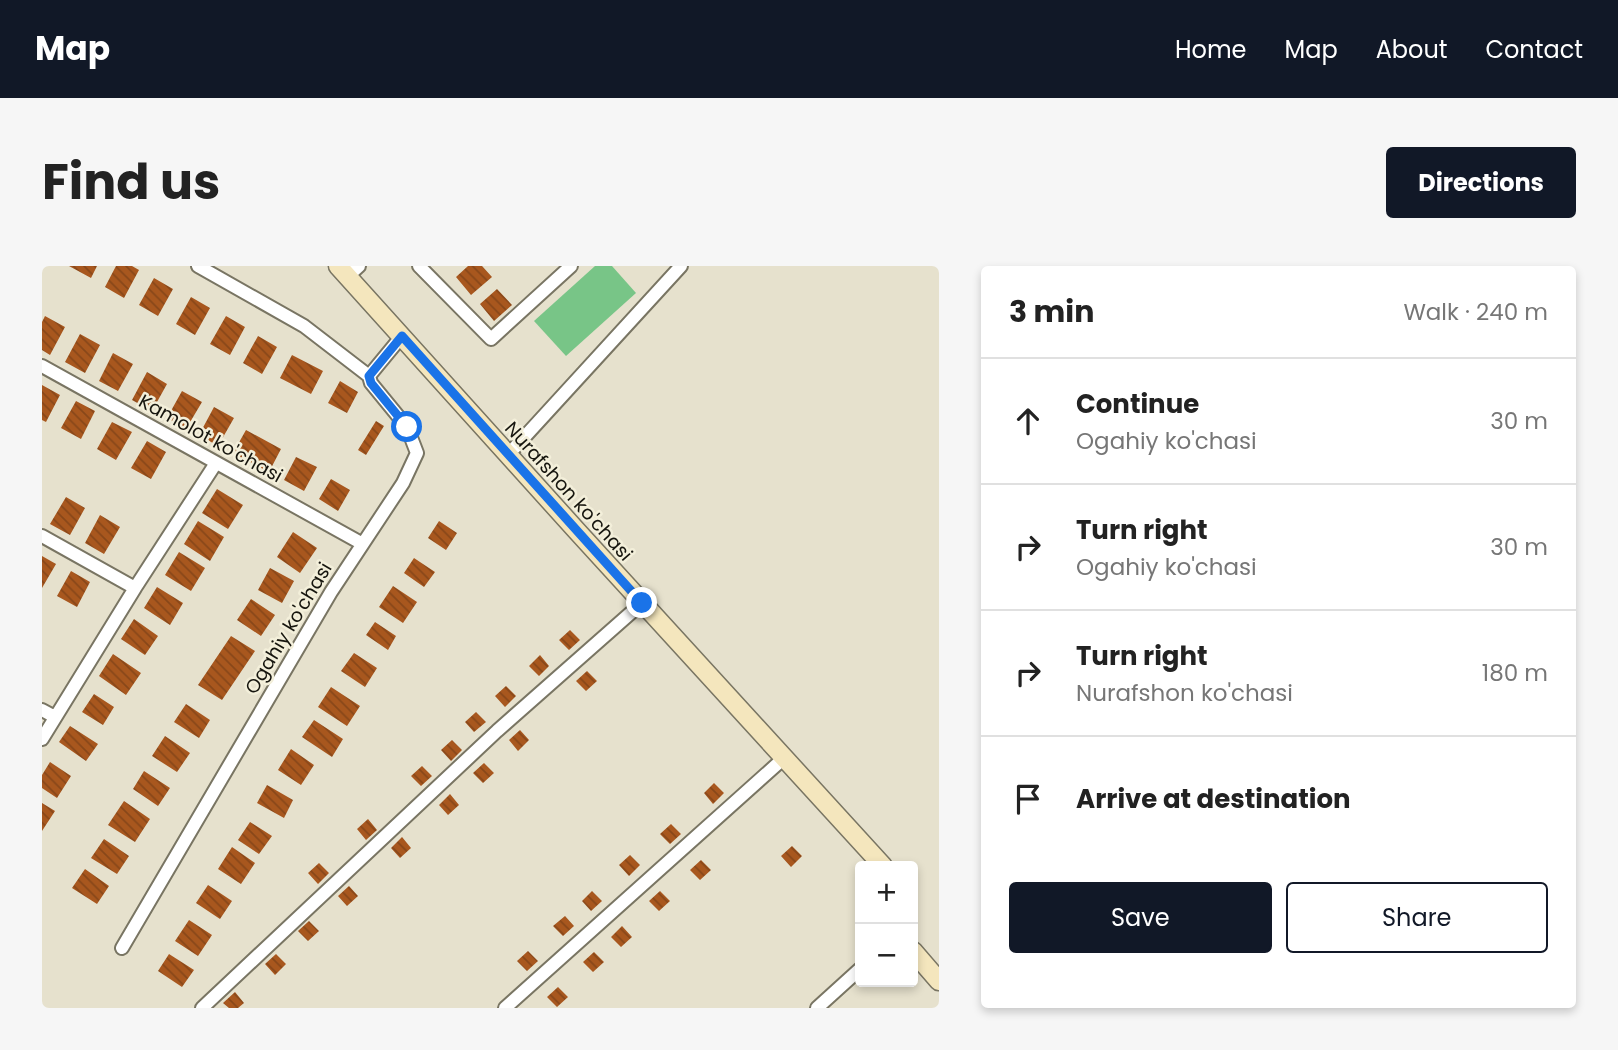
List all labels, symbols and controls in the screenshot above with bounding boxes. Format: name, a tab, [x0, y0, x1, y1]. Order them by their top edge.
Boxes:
text: Map	[35, 25, 110, 72]
text: Home	[1175, 33, 1247, 66]
text: Map	[1285, 33, 1338, 66]
text: About	[1376, 33, 1447, 66]
text: Contact	[1485, 33, 1583, 66]
button: Directions	[1386, 147, 1576, 218]
text: Find us	[42, 148, 220, 216]
text: 3 min	[1009, 290, 1094, 333]
text: Walk · 240 m	[1403, 296, 1548, 328]
text: Continue	[1076, 386, 1199, 422]
street label: Kamolot ko'chasi	[134, 388, 288, 489]
icon: ahead	[1009, 402, 1047, 440]
text: 30 m	[1490, 405, 1548, 437]
route start	[391, 411, 422, 442]
street label: Nurafshon ko'chasi	[499, 416, 639, 567]
text: Ogahiy ko'chasi	[1076, 425, 1257, 457]
text: Turn right	[1076, 512, 1208, 548]
icon: right	[1009, 528, 1047, 566]
text: 30 m	[1490, 531, 1548, 563]
text: Ogahiy ko'chasi	[1076, 551, 1257, 583]
street label: Ogahiy ko'chasi	[238, 557, 338, 699]
route end	[626, 587, 657, 618]
text: Turn right	[1076, 638, 1208, 674]
icon: right	[1009, 654, 1047, 692]
text: 180 m	[1482, 657, 1548, 689]
text: Nurafshon ko'chasi	[1076, 677, 1293, 709]
icon: arrive	[1009, 780, 1047, 818]
text: Arrive at destination	[1076, 781, 1351, 817]
map controls	[855, 861, 918, 987]
button: +	[855, 861, 918, 924]
button: Save	[1009, 882, 1272, 953]
button: Share	[1286, 882, 1548, 953]
button: −	[855, 924, 918, 987]

